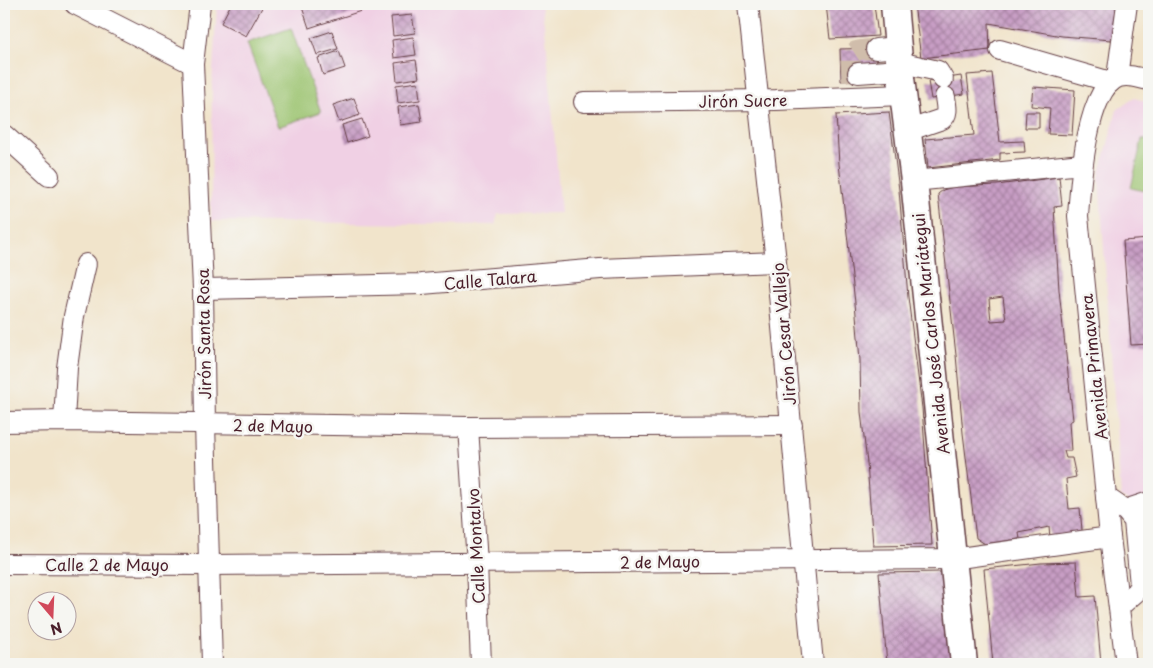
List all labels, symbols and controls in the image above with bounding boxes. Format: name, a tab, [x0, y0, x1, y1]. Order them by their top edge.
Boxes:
street label: Jirón Sucre	[699, 87, 787, 113]
street label: Avenida José Carlos Mariátegui	[905, 212, 955, 456]
street label: Jirón Cesar Vallejo	[765, 262, 801, 406]
street label: Calle Talara	[443, 263, 537, 295]
street label: Jirón Santa Rosa	[190, 268, 216, 400]
street label: Avenida Primavera	[1073, 292, 1113, 441]
street label: 2 de Mayo	[233, 412, 313, 438]
street label: Calle Montalvo	[460, 487, 490, 604]
street label: 2 de Mayo	[620, 548, 700, 574]
street label: Calle 2 de Mayo	[45, 552, 169, 576]
north arrow	[28, 590, 78, 640]
text: N	[48, 617, 65, 640]

